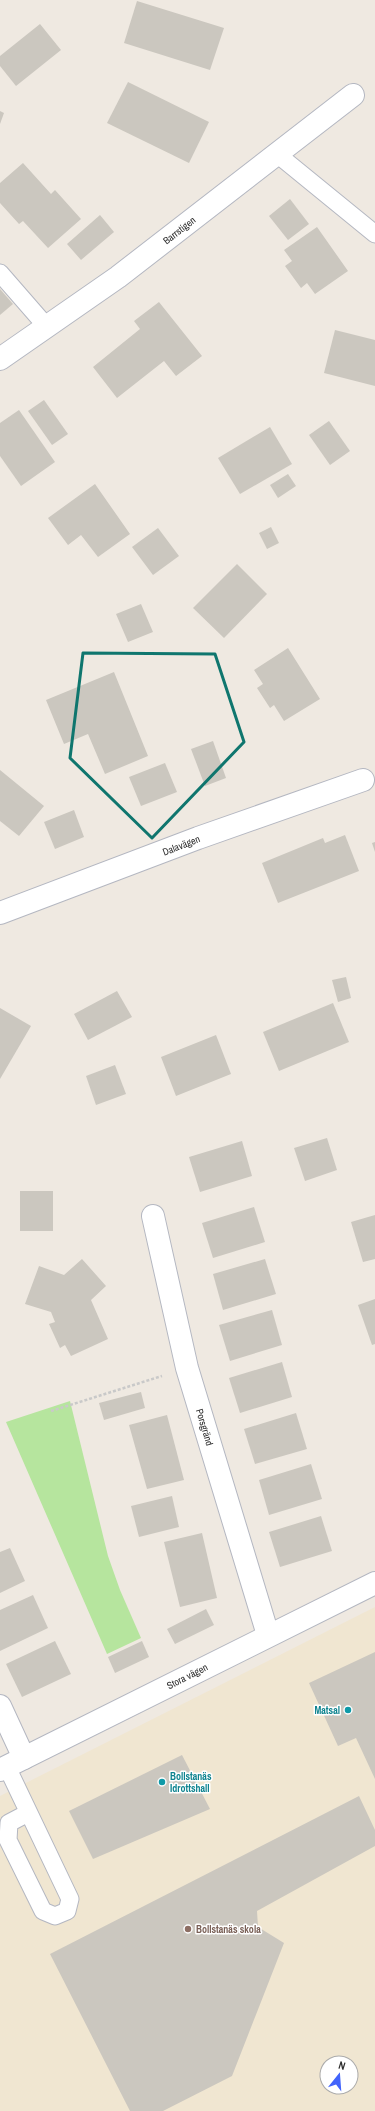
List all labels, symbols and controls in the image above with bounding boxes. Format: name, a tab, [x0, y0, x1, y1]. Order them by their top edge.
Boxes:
street label: Barrstigen	[160, 214, 198, 247]
street label: Dalavägen	[161, 832, 202, 859]
street label: Porsgränd	[193, 1407, 216, 1447]
street label: Stora vägen	[165, 1661, 210, 1692]
place label: Matsal	[314, 1704, 340, 1717]
marker: Matsal	[343, 1705, 353, 1715]
place label: Bollstanäs Idrottshall	[170, 1770, 212, 1795]
marker: Bollstanäs Idrottshall	[157, 1777, 167, 1787]
place label: Bollstanäs skola	[196, 1923, 261, 1936]
marker: Bollstanäs skola	[183, 1924, 193, 1934]
north arrow	[319, 2055, 359, 2095]
text: N	[337, 2058, 347, 2073]

